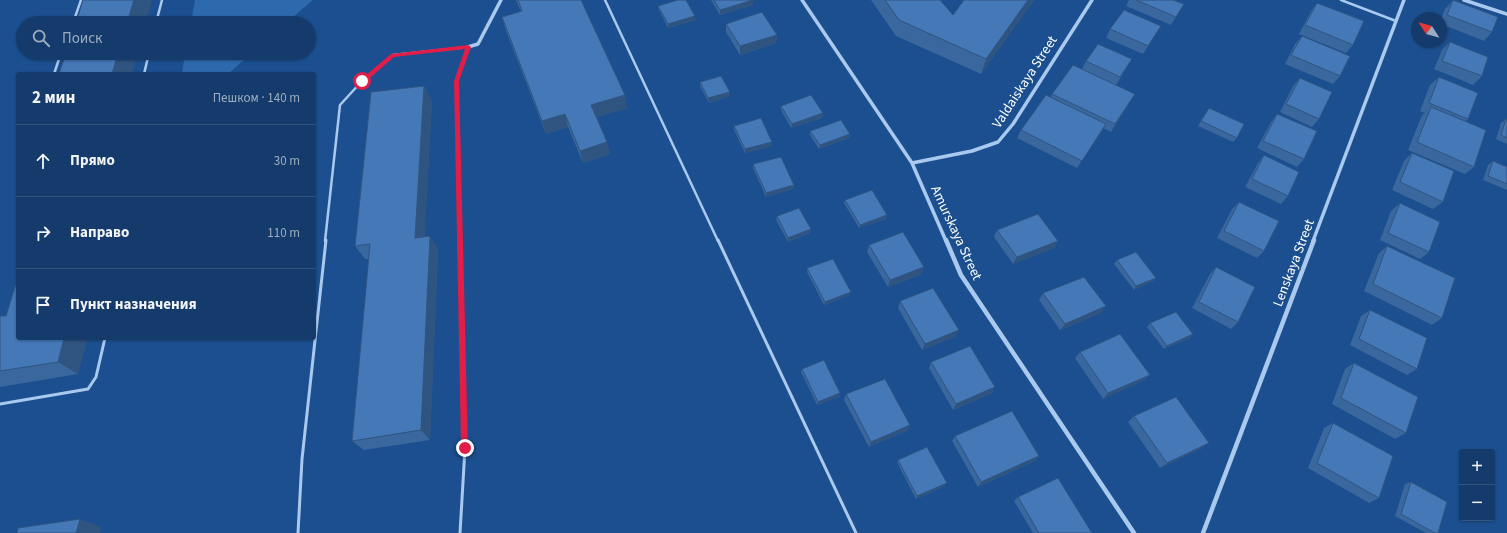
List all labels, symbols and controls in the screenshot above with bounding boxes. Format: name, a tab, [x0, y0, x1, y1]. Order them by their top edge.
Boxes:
north arrow	[1411, 12, 1447, 48]
search box	[16, 16, 316, 60]
icon: search	[30, 27, 52, 49]
text: Поиск	[62, 28, 103, 49]
street label: Valdaiskaya Street	[988, 32, 1063, 132]
route start	[353, 72, 371, 90]
text: 2 мин	[32, 86, 75, 110]
text: Пешком · 140 m	[213, 89, 300, 107]
icon: ahead	[32, 150, 54, 172]
text: Прямо	[70, 150, 115, 171]
text: 30 m	[274, 152, 300, 170]
street label: Amurskaya Street	[925, 182, 987, 284]
street label: Lenskaya Street	[1268, 216, 1320, 310]
icon: right	[32, 222, 54, 244]
text: Направо	[70, 222, 129, 243]
text: 110 m	[267, 224, 300, 242]
icon: arrive	[32, 294, 54, 316]
text: Пункт назначения	[70, 294, 197, 315]
route end	[456, 439, 474, 457]
map controls	[1459, 449, 1495, 521]
button: +	[1459, 449, 1495, 485]
button: −	[1459, 485, 1495, 521]

